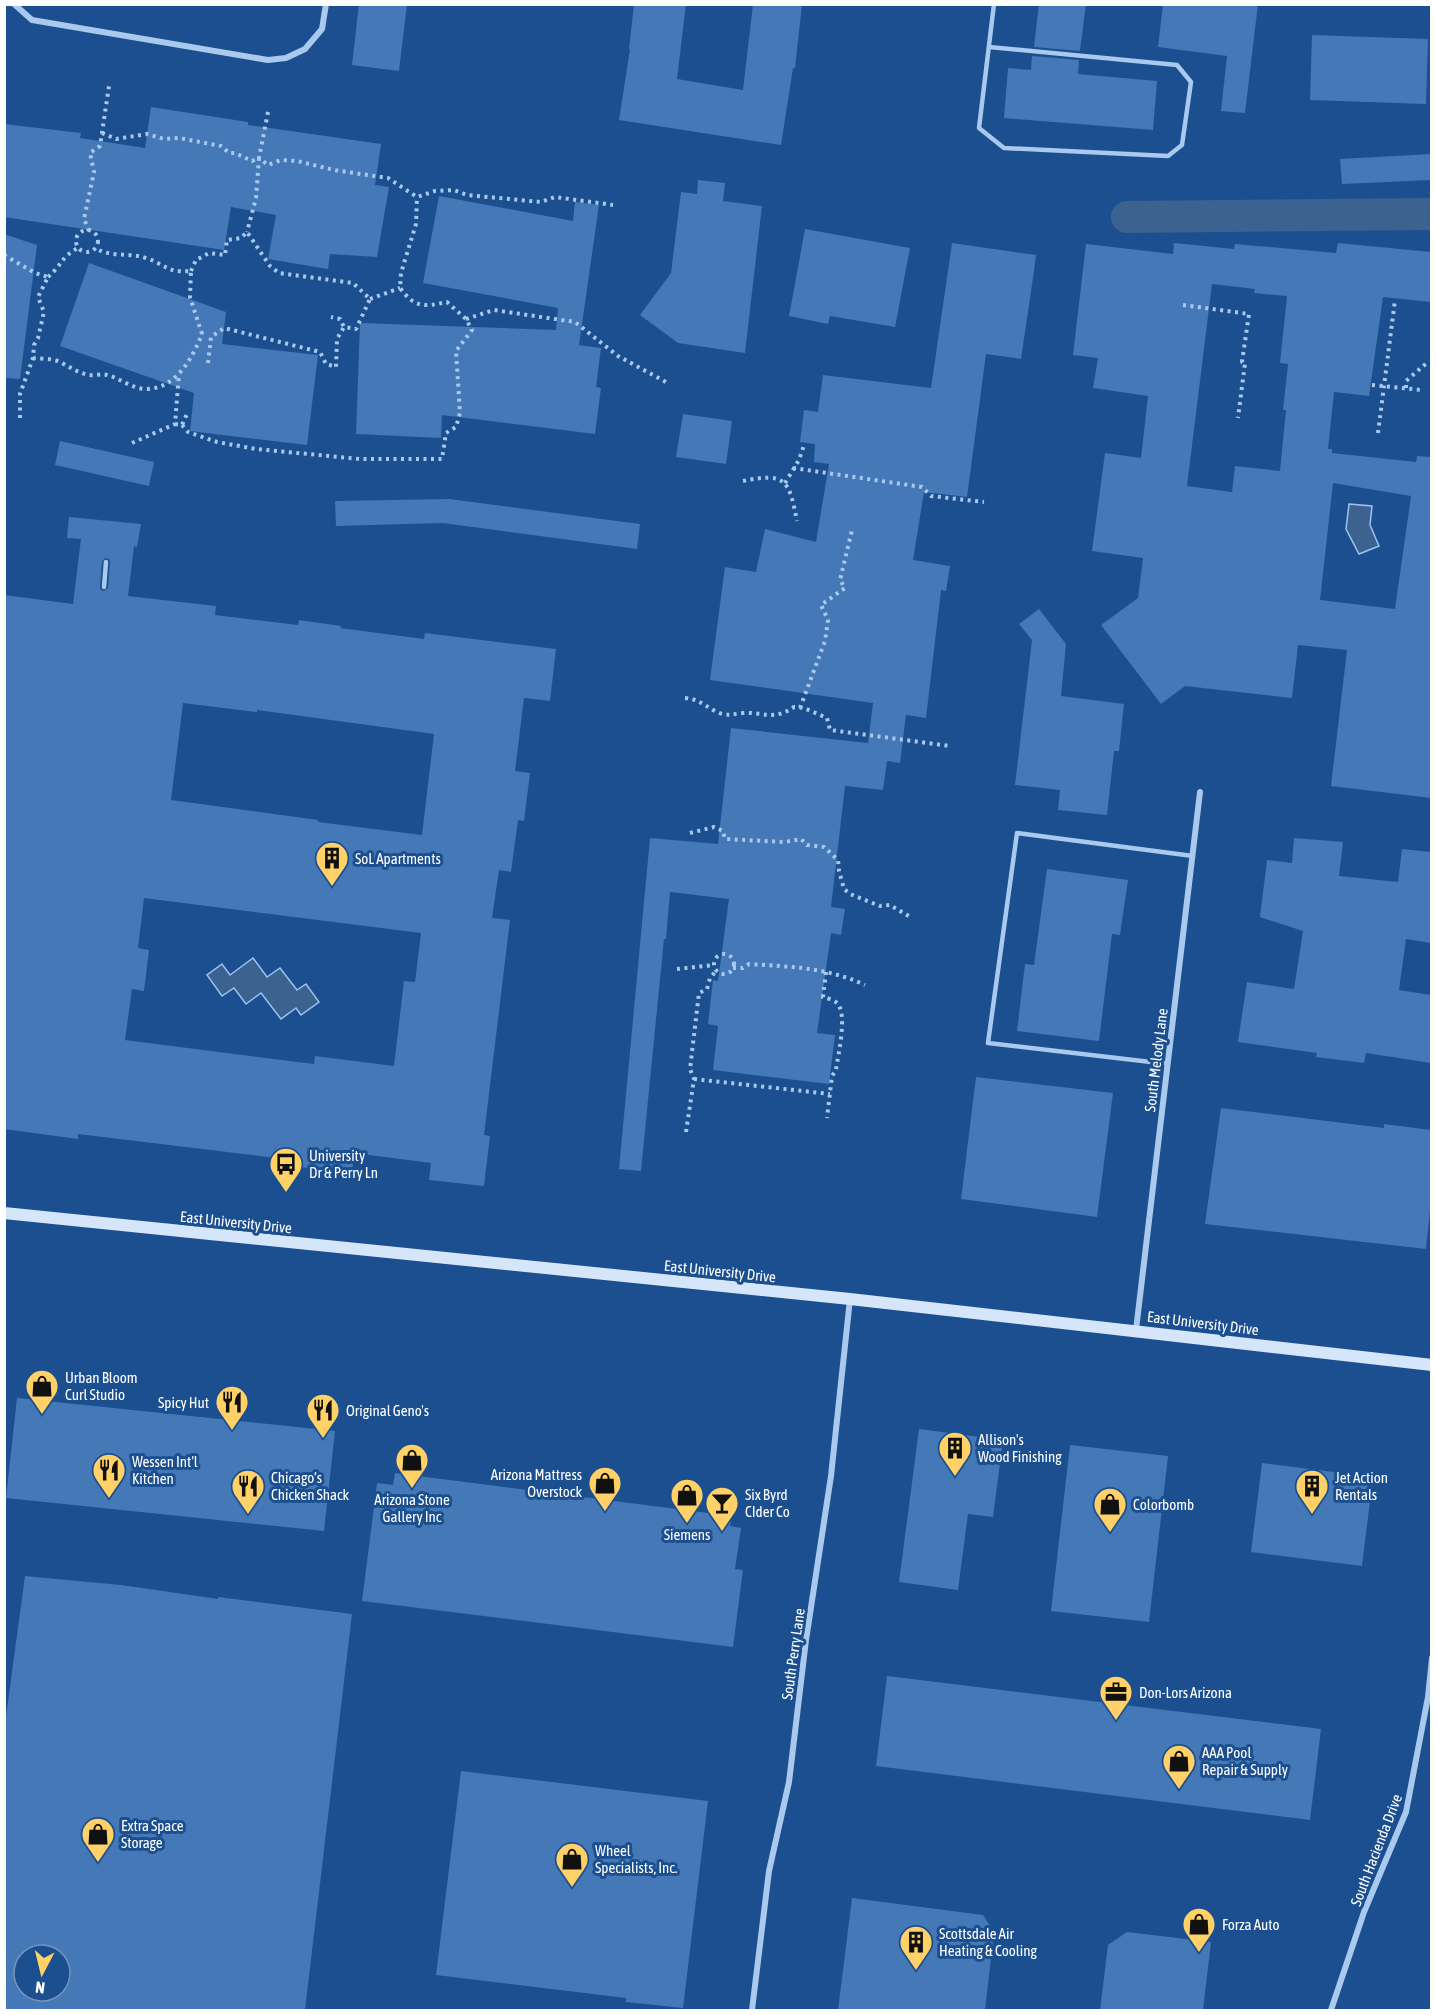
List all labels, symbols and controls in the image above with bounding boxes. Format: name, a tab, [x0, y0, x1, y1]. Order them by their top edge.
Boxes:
building icon: SoL Apartments	[314, 840, 350, 887]
place label: SoL Apartments	[355, 850, 441, 867]
street label: South Melody Lane	[1141, 1007, 1171, 1113]
bus stop icon: University Dr & Perry Ln	[268, 1146, 304, 1193]
place label: University Dr & Perry Ln	[309, 1147, 378, 1181]
street label: East University Drive	[179, 1208, 293, 1236]
street label: East University Drive	[663, 1257, 777, 1285]
street label: East University Drive	[1146, 1308, 1260, 1338]
shop icon: Urban Bloom Curl Studio	[24, 1368, 60, 1415]
place label: Urban Bloom Curl Studio	[65, 1369, 138, 1403]
restaurant icon: Spicy Hut	[214, 1384, 250, 1431]
restaurant icon: Original Geno's	[305, 1392, 341, 1439]
place label: Spicy Hut	[158, 1394, 209, 1411]
place label: Original Geno's	[346, 1402, 429, 1419]
building icon: Allison's Wood Finishing	[937, 1430, 973, 1477]
place label: Allison's Wood Finishing	[978, 1431, 1062, 1465]
shop icon: Arizona Stone Gallery Inc	[394, 1442, 430, 1489]
restaurant icon: Wessen Int'l Kitchen	[91, 1452, 127, 1499]
place label: Wessen Int'l Kitchen	[132, 1453, 198, 1487]
shop icon: Arizona Mattress Overstock	[587, 1465, 623, 1512]
place label: Arizona Mattress Overstock	[491, 1466, 582, 1500]
restaurant icon: Chicago’s Chicken Shack	[230, 1468, 266, 1515]
building icon: Jet Action Rentals	[1294, 1468, 1330, 1515]
place label: Chicago’s Chicken Shack	[271, 1469, 350, 1503]
place label: Jet Action Rentals	[1335, 1469, 1388, 1503]
shop icon: Siemens	[669, 1477, 705, 1524]
bar icon: Six Byrd CIder Co	[704, 1485, 740, 1532]
place label: Six Byrd CIder Co	[745, 1486, 790, 1520]
shop icon: Colorbomb	[1092, 1486, 1128, 1533]
place label: Arizona Stone Gallery Inc	[374, 1491, 450, 1525]
place label: Colorbomb	[1133, 1496, 1194, 1513]
place label: Siemens	[664, 1526, 710, 1543]
street label: South Perry Lane	[778, 1607, 808, 1701]
office icon: Don-Lors Arizona	[1098, 1674, 1134, 1721]
place label: Don-Lors Arizona	[1139, 1684, 1232, 1701]
shop icon: AAA Pool Repair & Supply	[1161, 1743, 1197, 1790]
place label: AAA Pool Repair & Supply	[1202, 1744, 1288, 1778]
street label: South Hacienda Drive	[1347, 1792, 1405, 1908]
shop icon: Extra Space Storage	[80, 1816, 116, 1863]
place label: Extra Space Storage	[121, 1817, 184, 1851]
shop icon: Wheel Specialists, Inc.	[554, 1841, 590, 1888]
place label: Wheel Specialists, Inc.	[595, 1842, 678, 1876]
shop icon: Forza Auto	[1181, 1906, 1217, 1953]
place label: Forza Auto	[1222, 1916, 1279, 1933]
building icon: Scottsdale Air Heating & Cooling	[898, 1924, 934, 1971]
place label: Scottsdale Air Heating & Cooling	[939, 1925, 1037, 1959]
north arrow	[12, 1943, 72, 2003]
text: N	[34, 1978, 46, 1997]

